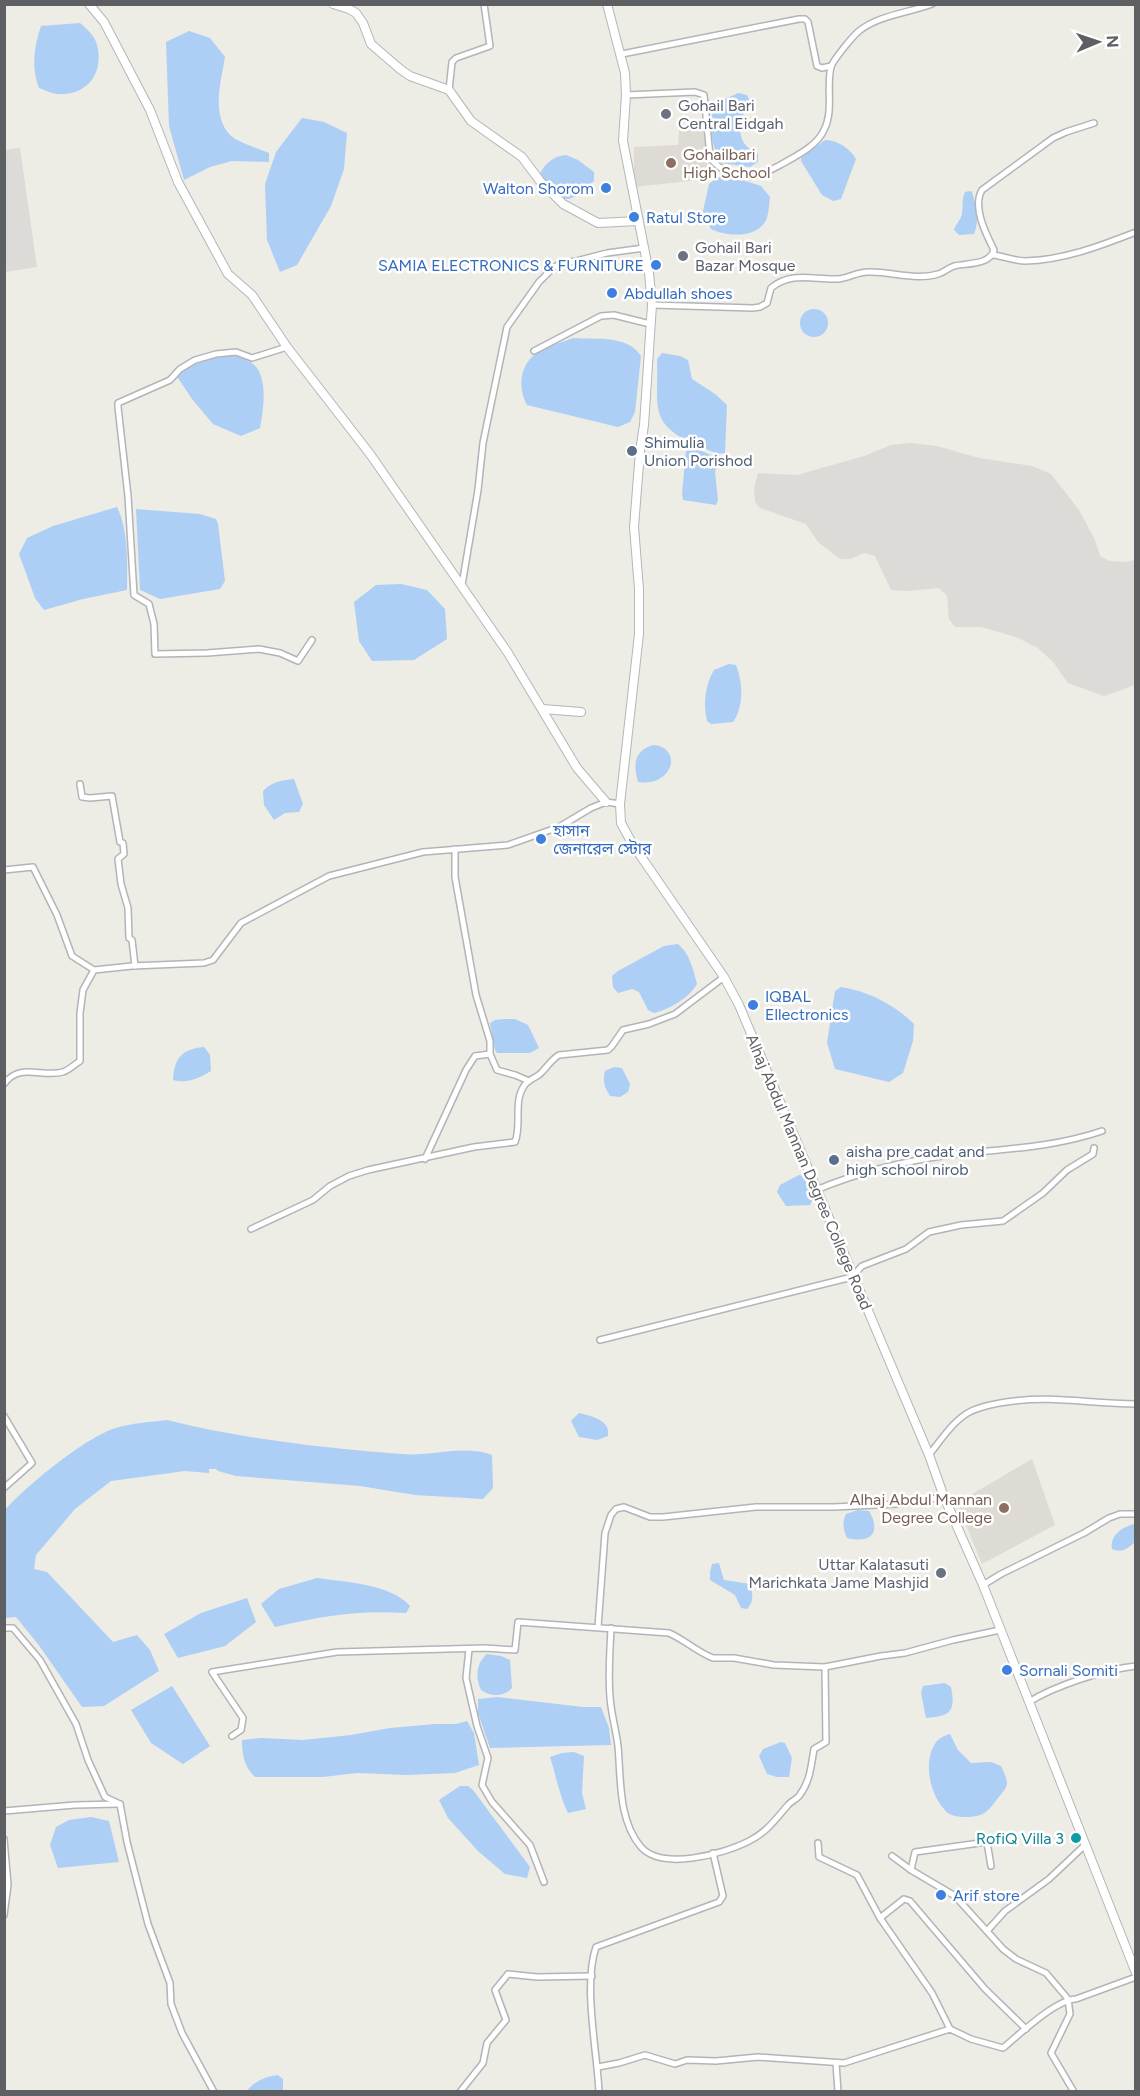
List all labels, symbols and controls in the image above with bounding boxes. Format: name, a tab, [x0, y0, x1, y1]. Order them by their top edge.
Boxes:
north arrow	[1068, 12, 1128, 72]
text: N	[1103, 35, 1122, 48]
place label: Gohail Bari Central Eidgah	[678, 96, 783, 133]
marker: Gohail Bari Central Eidgah	[659, 107, 673, 121]
place label: Gohailbari High School	[683, 145, 771, 182]
marker: Gohailbari High School	[664, 156, 678, 170]
place label: Walton Shorom	[483, 179, 594, 198]
marker: Walton Shorom	[599, 181, 613, 195]
place label: Ratul Store	[646, 208, 726, 227]
marker: Ratul Store	[627, 210, 641, 224]
place label: Gohail Bari Bazar Mosque	[695, 238, 796, 275]
marker: Gohail Bari Bazar Mosque	[676, 249, 690, 263]
place label: SAMIA ELECTRONICS & FURNITURE	[378, 256, 644, 275]
marker: SAMIA ELECTRONICS & FURNITURE	[649, 258, 663, 272]
place label: Abdullah shoes	[624, 284, 732, 303]
marker: Abdullah shoes	[605, 286, 619, 300]
place label: Shimulia Union Porishod	[644, 433, 753, 470]
marker: Shimulia Union Porishod	[625, 444, 639, 458]
place label: হাসান জেনারেল স্টোর	[552, 821, 652, 858]
marker: হাসান জেনারেল স্টোর	[534, 832, 548, 846]
place label: IQBAL Ellectronics	[765, 987, 848, 1024]
marker: IQBAL Ellectronics	[746, 998, 760, 1012]
street label: Alhaj Abdul Mannan Degree College Road	[742, 1031, 876, 1313]
place label: aisha pre cadat and high school nirob	[846, 1142, 985, 1179]
marker: aisha pre cadat and high school nirob	[827, 1153, 841, 1167]
place label: Alhaj Abdul Mannan Degree College	[850, 1490, 992, 1527]
marker: Alhaj Abdul Mannan Degree College	[997, 1501, 1011, 1515]
place label: Uttar Kalatasuti Marichkata Jame Mashjid	[749, 1555, 929, 1592]
marker: Uttar Kalatasuti Marichkata Jame Mashjid	[934, 1566, 948, 1580]
place label: Sornali Somiti	[1019, 1661, 1118, 1680]
marker: Sornali Somiti	[1000, 1663, 1014, 1677]
place label: RofiQ Villa 3	[976, 1829, 1064, 1848]
marker: RofiQ Villa 3	[1069, 1831, 1083, 1845]
place label: Arif store	[953, 1886, 1020, 1905]
marker: Arif store	[934, 1888, 948, 1902]

